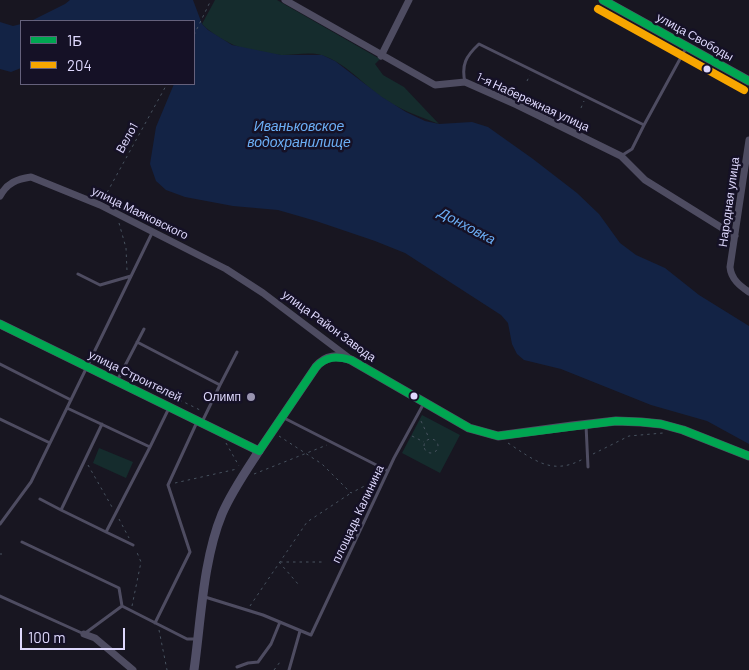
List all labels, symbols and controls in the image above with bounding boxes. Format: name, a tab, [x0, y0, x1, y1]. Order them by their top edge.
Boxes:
street label: улица Свободы	[654, 10, 736, 64]
legend	[20, 20, 195, 85]
text: 1Б	[67, 31, 82, 49]
text: 204	[67, 56, 92, 74]
unlabelled marker	[702, 64, 712, 74]
street label: 1-я Набережная улица	[474, 69, 592, 135]
water label: Иваньковское водохранилище	[247, 118, 351, 150]
street label: Вело1	[113, 120, 141, 156]
street label: Народная улица	[716, 156, 742, 248]
street label: улица Маяковского	[89, 183, 191, 243]
water label: Донховка	[436, 204, 498, 248]
street label: улица Район Завода	[279, 287, 379, 365]
street label: улица Строителей	[86, 347, 184, 405]
place label: Олимп	[203, 390, 241, 404]
marker: Олимп	[245, 391, 257, 403]
unlabelled marker	[409, 391, 419, 401]
street label: площадь Калинина	[329, 463, 387, 565]
scale bar	[22, 618, 128, 650]
text: 100 m	[28, 628, 66, 646]

